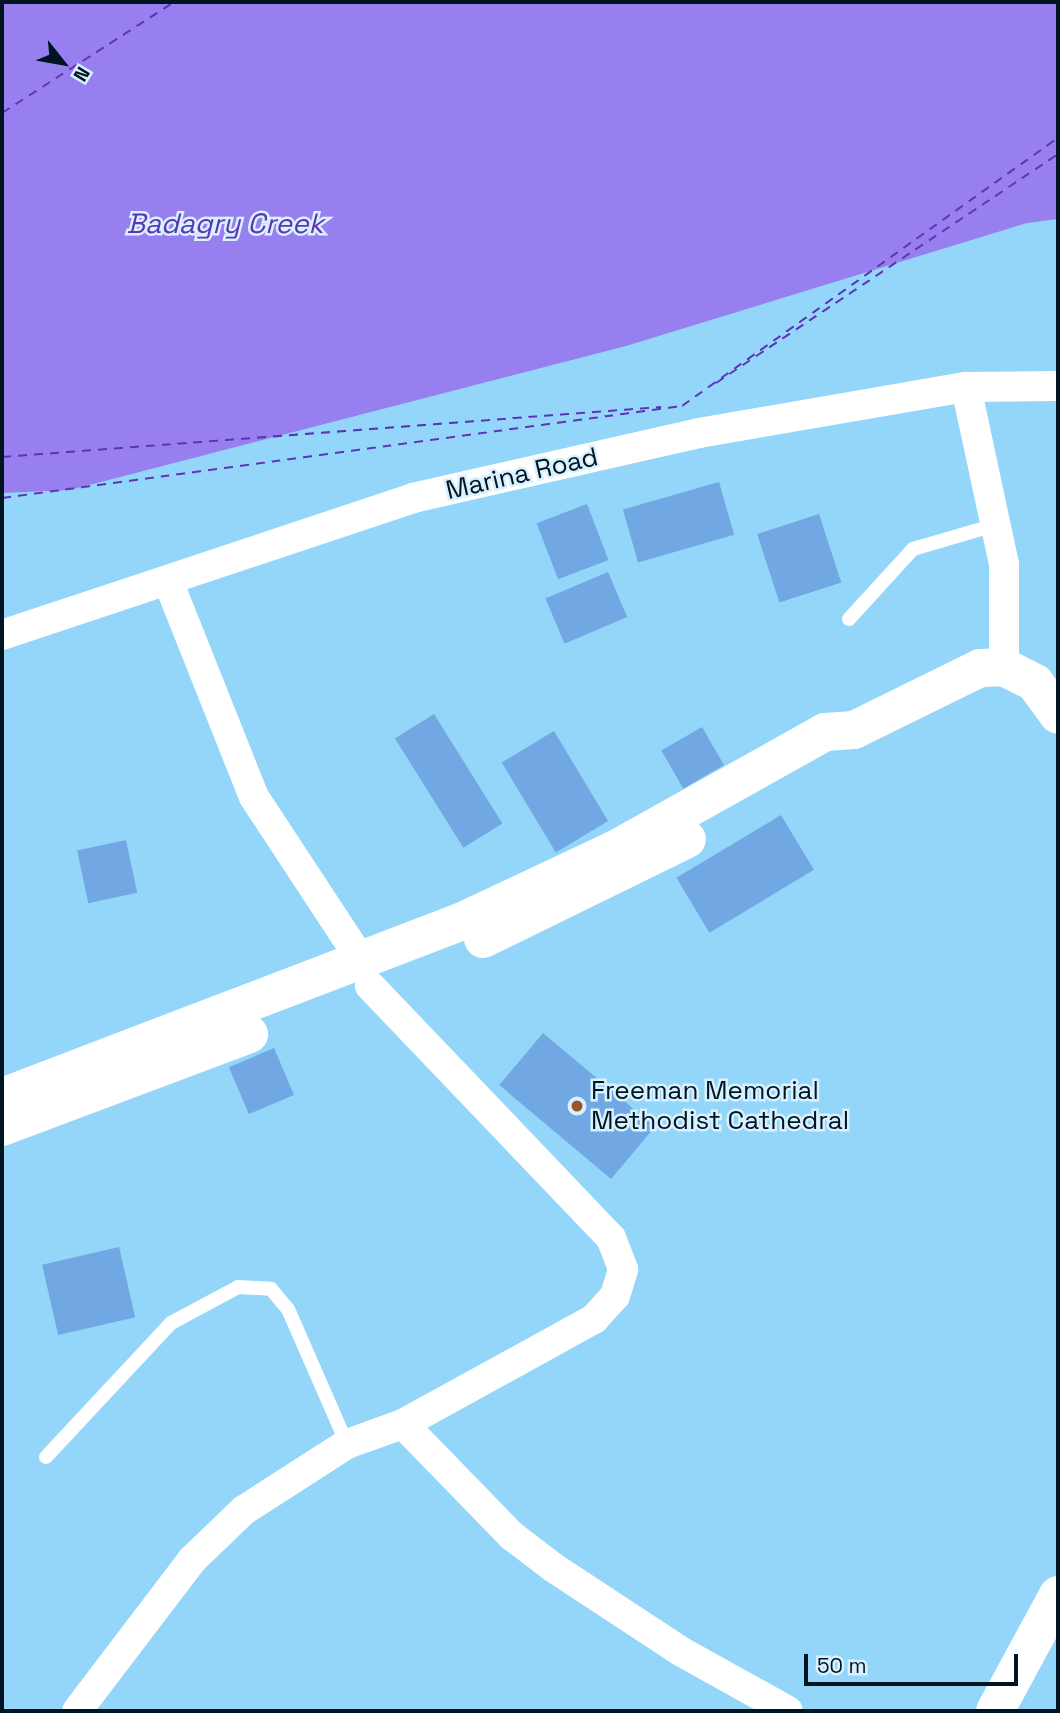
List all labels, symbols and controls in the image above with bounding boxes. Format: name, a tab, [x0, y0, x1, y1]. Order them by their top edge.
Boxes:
north arrow	[28, 28, 98, 98]
text: N	[67, 62, 95, 86]
water label: Badagry Creek	[126, 206, 324, 240]
street label: Marina Road	[443, 441, 601, 507]
place label: Freeman Memorial Methodist Cathedral	[591, 1075, 849, 1136]
marker: Freeman Memorial Methodist Cathedral	[569, 1098, 585, 1114]
scale bar	[808, 1640, 1021, 1684]
text: 50 m	[817, 1652, 867, 1679]

